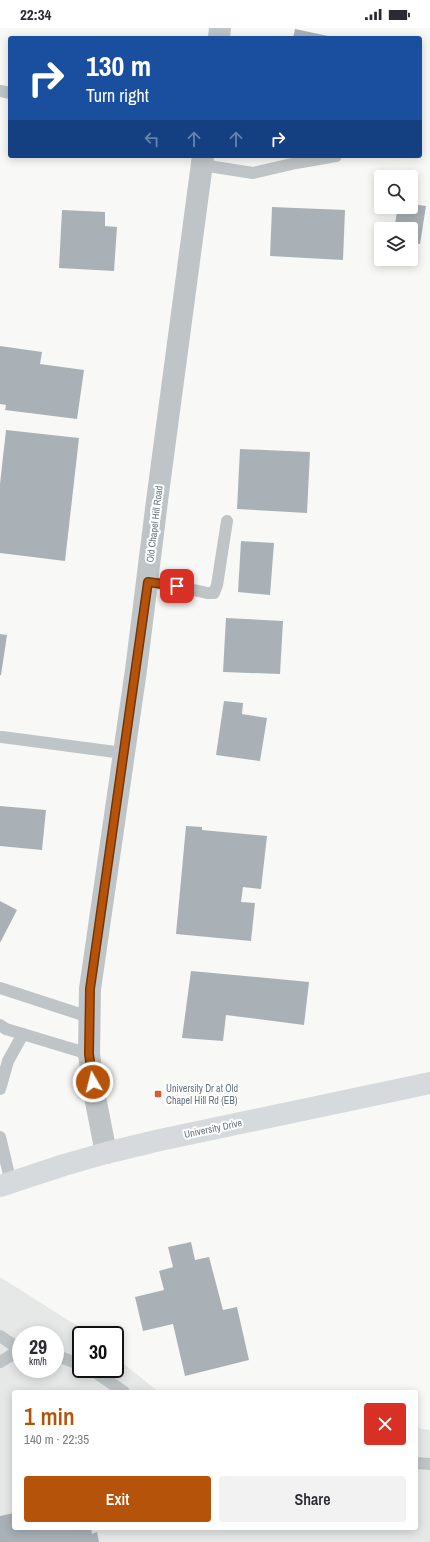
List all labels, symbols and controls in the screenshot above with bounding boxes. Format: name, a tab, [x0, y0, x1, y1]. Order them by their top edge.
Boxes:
text: 22:34	[20, 4, 51, 25]
text: 130 m	[86, 47, 151, 85]
icon: right	[20, 52, 72, 104]
text: Turn right	[86, 83, 149, 108]
icon: left	[141, 128, 163, 150]
icon: ahead	[183, 128, 205, 150]
icon: ahead	[225, 128, 247, 150]
icon: right	[267, 128, 289, 150]
map controls	[374, 170, 418, 266]
button: search	[374, 170, 418, 214]
button: layers	[374, 222, 418, 266]
street label: Old Chapel Hill Road	[143, 485, 166, 563]
pin	[160, 569, 194, 603]
icon: arrive	[166, 575, 188, 597]
position arrow	[72, 1061, 114, 1103]
place label: University Dr at Old Chapel Hill Rd (EB)	[166, 1082, 238, 1107]
marker: University Dr at Old Chapel Hill Rd (EB)	[153, 1089, 163, 1099]
street label: University Drive	[183, 1116, 244, 1141]
speed limit sign: 30	[72, 1326, 124, 1378]
text: 29	[29, 1333, 47, 1360]
text: km/h	[29, 1355, 47, 1368]
text: 1 min	[24, 1400, 75, 1432]
button: close	[364, 1403, 406, 1445]
text: 140 m · 22:35	[24, 1431, 89, 1448]
button: Exit	[24, 1476, 211, 1522]
button: Share	[219, 1476, 406, 1522]

